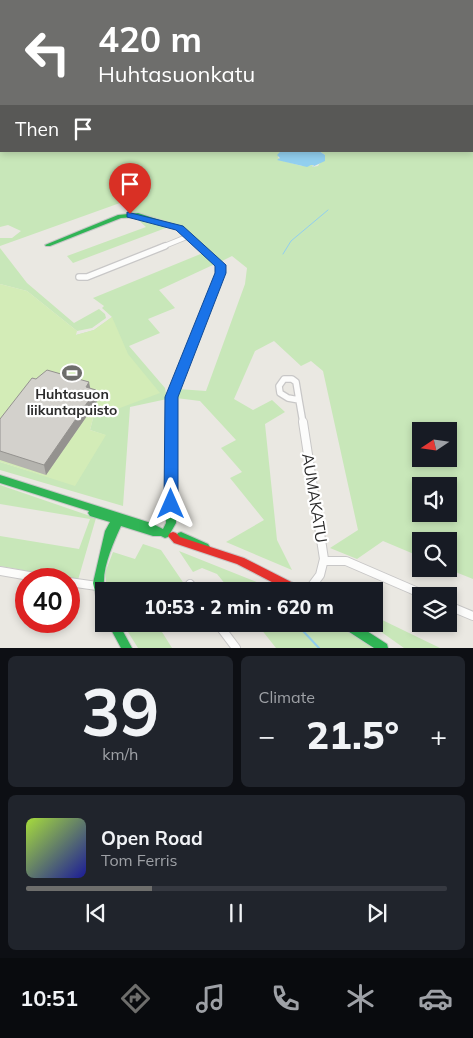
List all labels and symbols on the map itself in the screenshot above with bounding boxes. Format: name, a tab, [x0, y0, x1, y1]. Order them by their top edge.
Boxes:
pin	[109, 163, 151, 214]
sports icon: Huhtasuon liikuntapuisto	[61, 362, 83, 384]
place label: Huhtasuon liikuntapuisto	[27, 385, 117, 419]
north arrow	[412, 422, 458, 468]
street label: AUMAKATU	[298, 452, 332, 544]
position arrow	[144, 477, 196, 529]
speed limit sign: 40	[15, 568, 80, 633]

